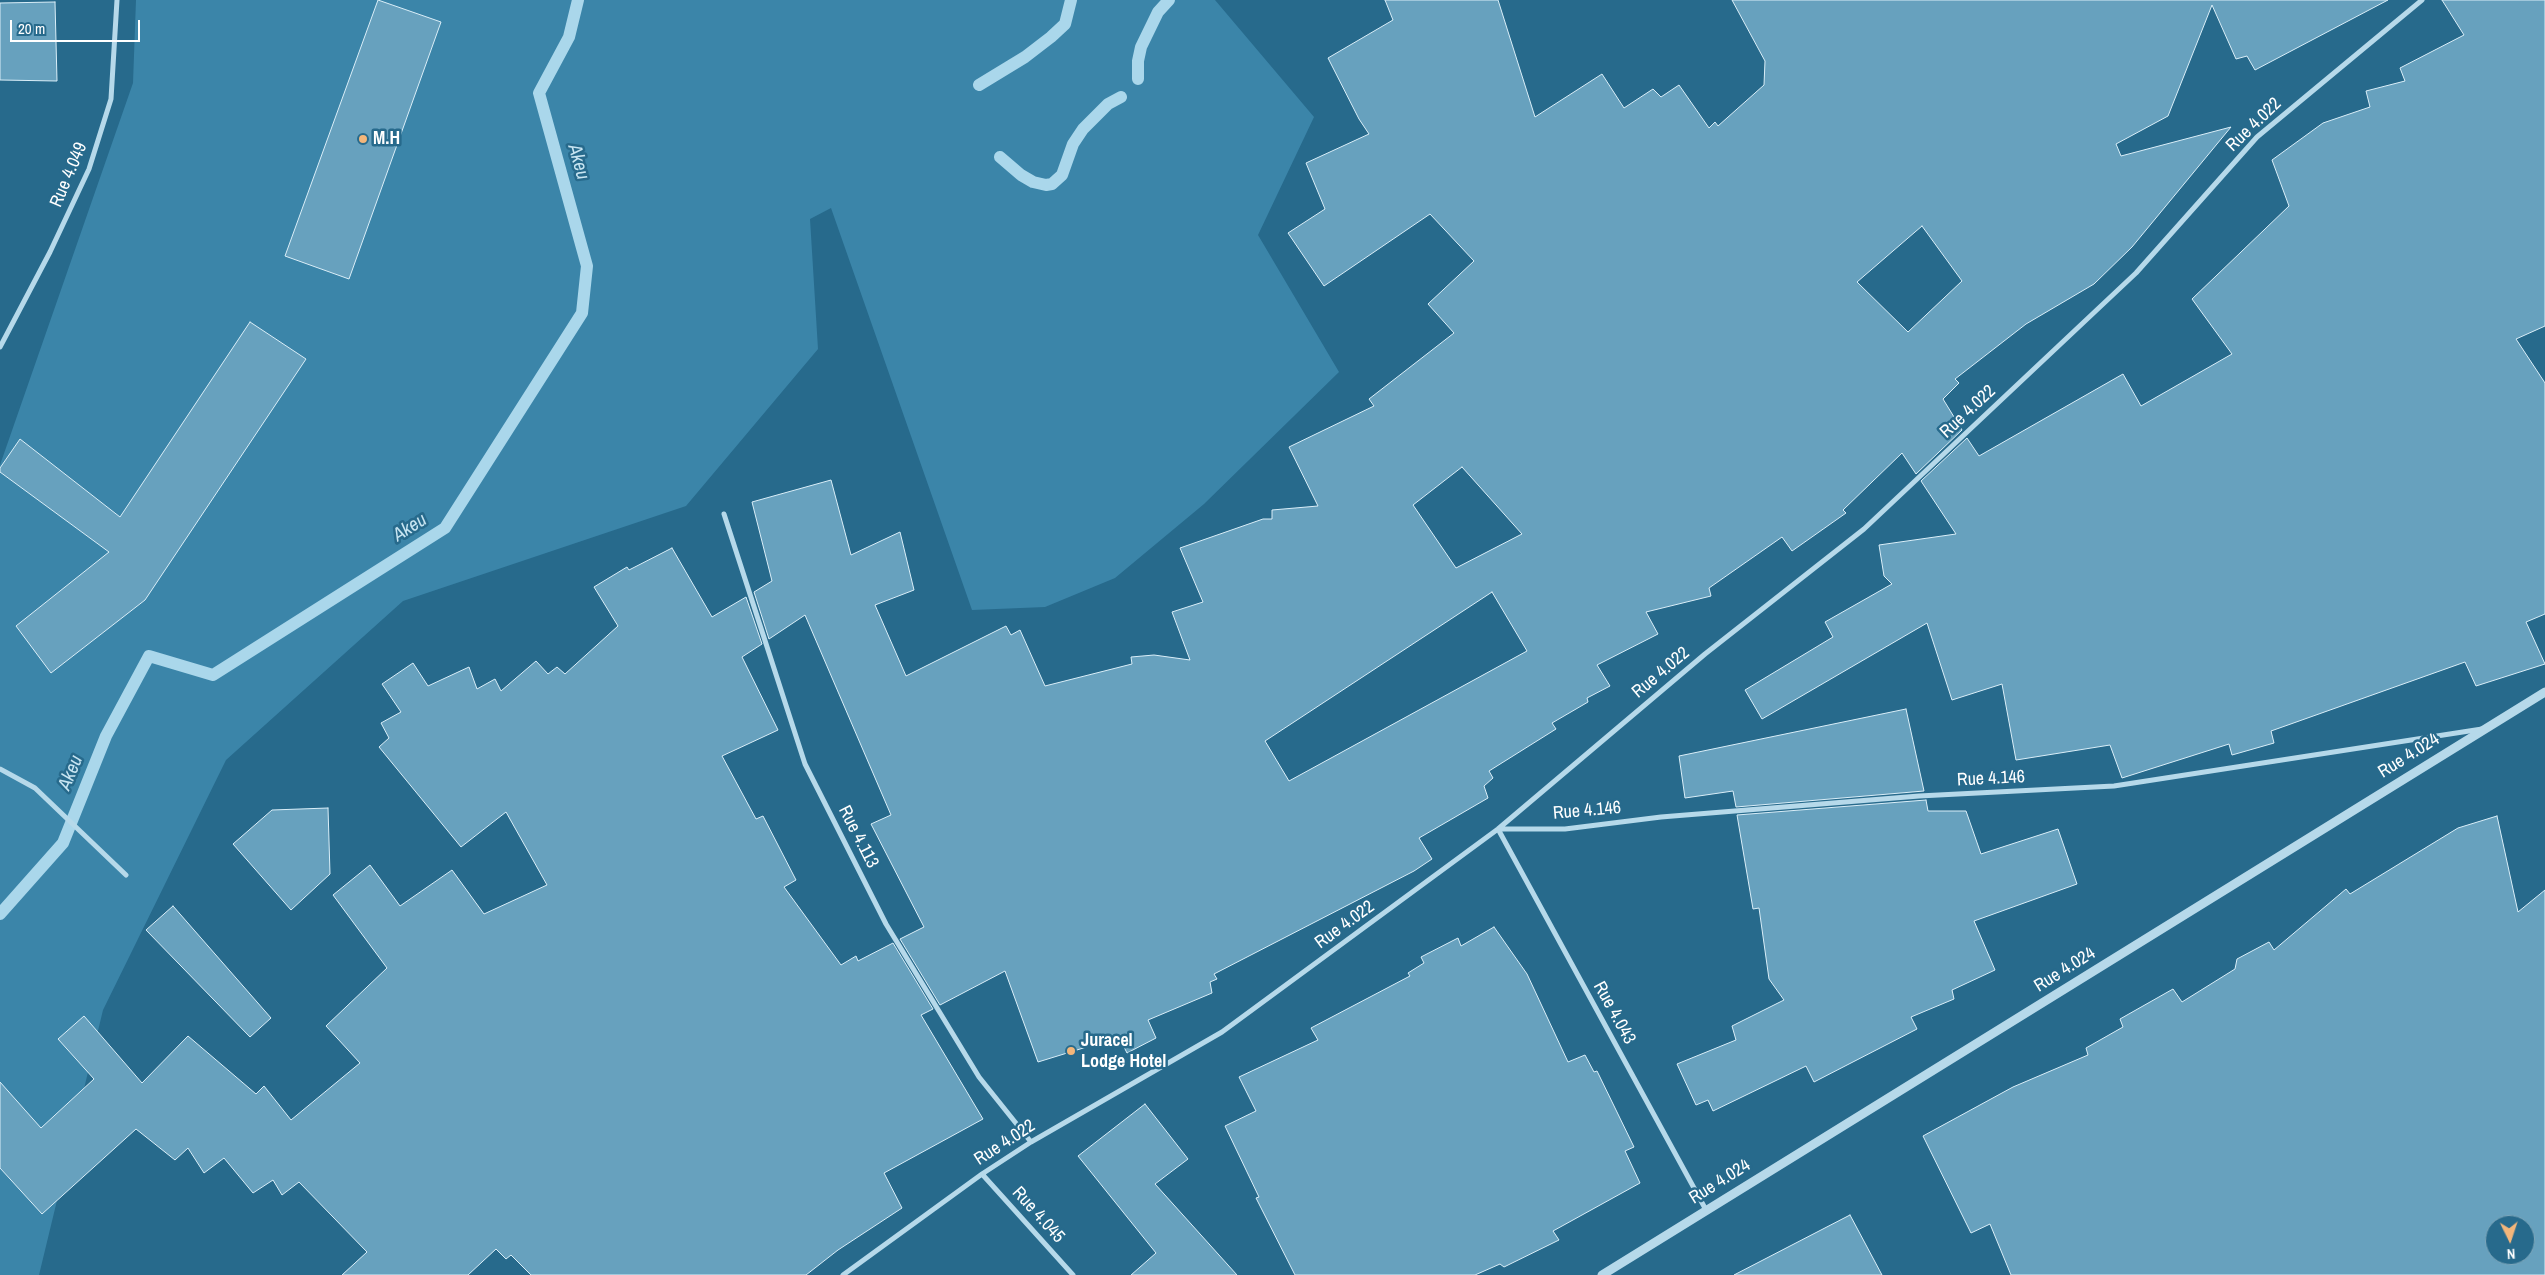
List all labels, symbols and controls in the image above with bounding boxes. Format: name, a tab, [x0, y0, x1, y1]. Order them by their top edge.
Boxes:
scale bar	[12, 10, 142, 42]
text: 20 m	[18, 18, 45, 39]
street label: Rue 4.022	[2222, 94, 2286, 156]
place label: M.H	[373, 128, 400, 150]
marker: M.H	[357, 133, 369, 145]
street label: Rue 4.049	[46, 139, 92, 211]
water label: Akeu	[562, 142, 594, 182]
street label: Rue 4.022	[1936, 381, 2000, 443]
water label: Akeu	[389, 509, 431, 547]
street label: Rue 4.022	[1628, 643, 1694, 703]
street label: Rue 4.024	[2374, 729, 2444, 783]
water label: Akeu	[54, 752, 88, 794]
street label: Rue 4.146	[1956, 766, 2026, 792]
street label: Rue 4.146	[1552, 797, 1622, 825]
street label: Rue 4.113	[833, 802, 883, 872]
street label: Rue 4.022	[1311, 896, 1379, 954]
street label: Rue 4.024	[2030, 943, 2100, 997]
street label: Rue 4.043	[1588, 978, 1640, 1048]
place label: Juracel Lodge Hotel	[1081, 1030, 1166, 1072]
marker: Juracel Lodge Hotel	[1065, 1045, 1077, 1057]
street label: Rue 4.022	[971, 1115, 1039, 1171]
street label: Rue 4.024	[1685, 1155, 1755, 1209]
street label: Rue 4.045	[1007, 1182, 1069, 1248]
north arrow	[2485, 1215, 2535, 1265]
text: N	[2506, 1245, 2516, 1263]

